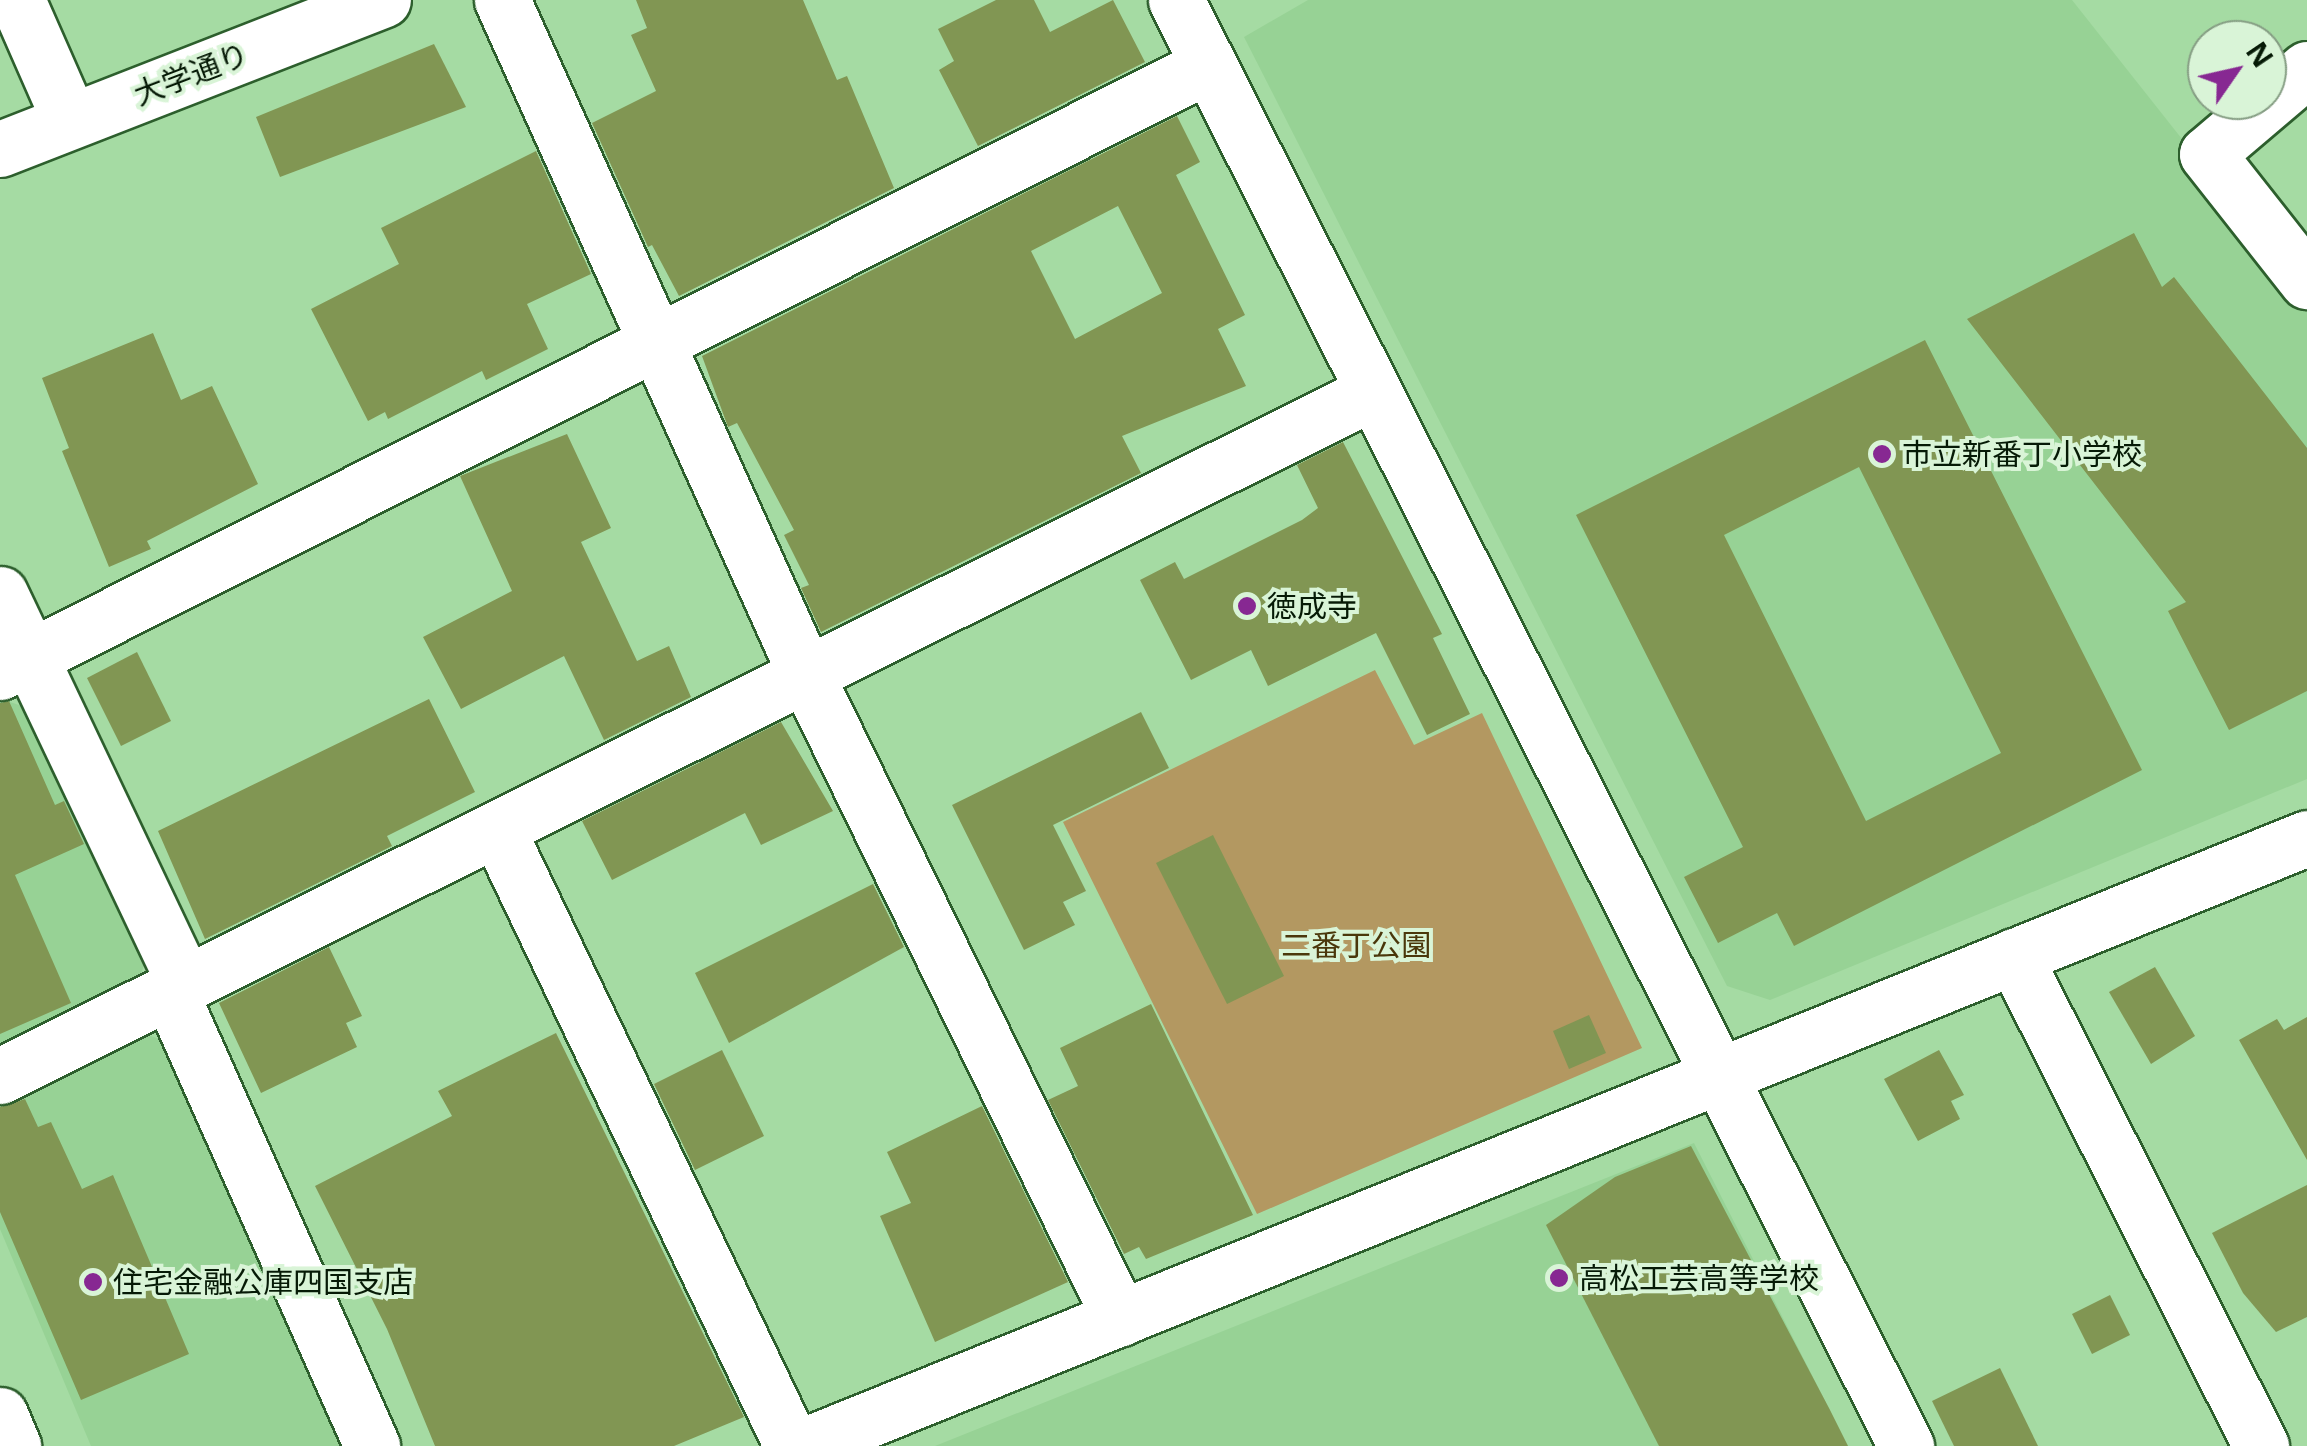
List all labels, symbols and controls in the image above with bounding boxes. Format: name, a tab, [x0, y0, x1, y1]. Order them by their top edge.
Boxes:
north arrow	[2187, 20, 2287, 120]
text: N	[2238, 34, 2282, 74]
street label: 大学通り	[129, 36, 253, 112]
place label: 市立新番丁小学校	[1902, 436, 2142, 472]
marker: 市立新番丁小学校	[1871, 443, 1893, 465]
place label: 徳成寺	[1267, 588, 1357, 624]
marker: 徳成寺	[1236, 595, 1258, 617]
park label: 二番丁公園	[1281, 927, 1431, 963]
place label: 高松工芸高等学校	[1579, 1260, 1819, 1296]
place label: 住宅金融公庫四国支店	[113, 1264, 413, 1300]
marker: 高松工芸高等学校	[1548, 1267, 1570, 1289]
marker: 住宅金融公庫四国支店	[82, 1271, 104, 1293]

